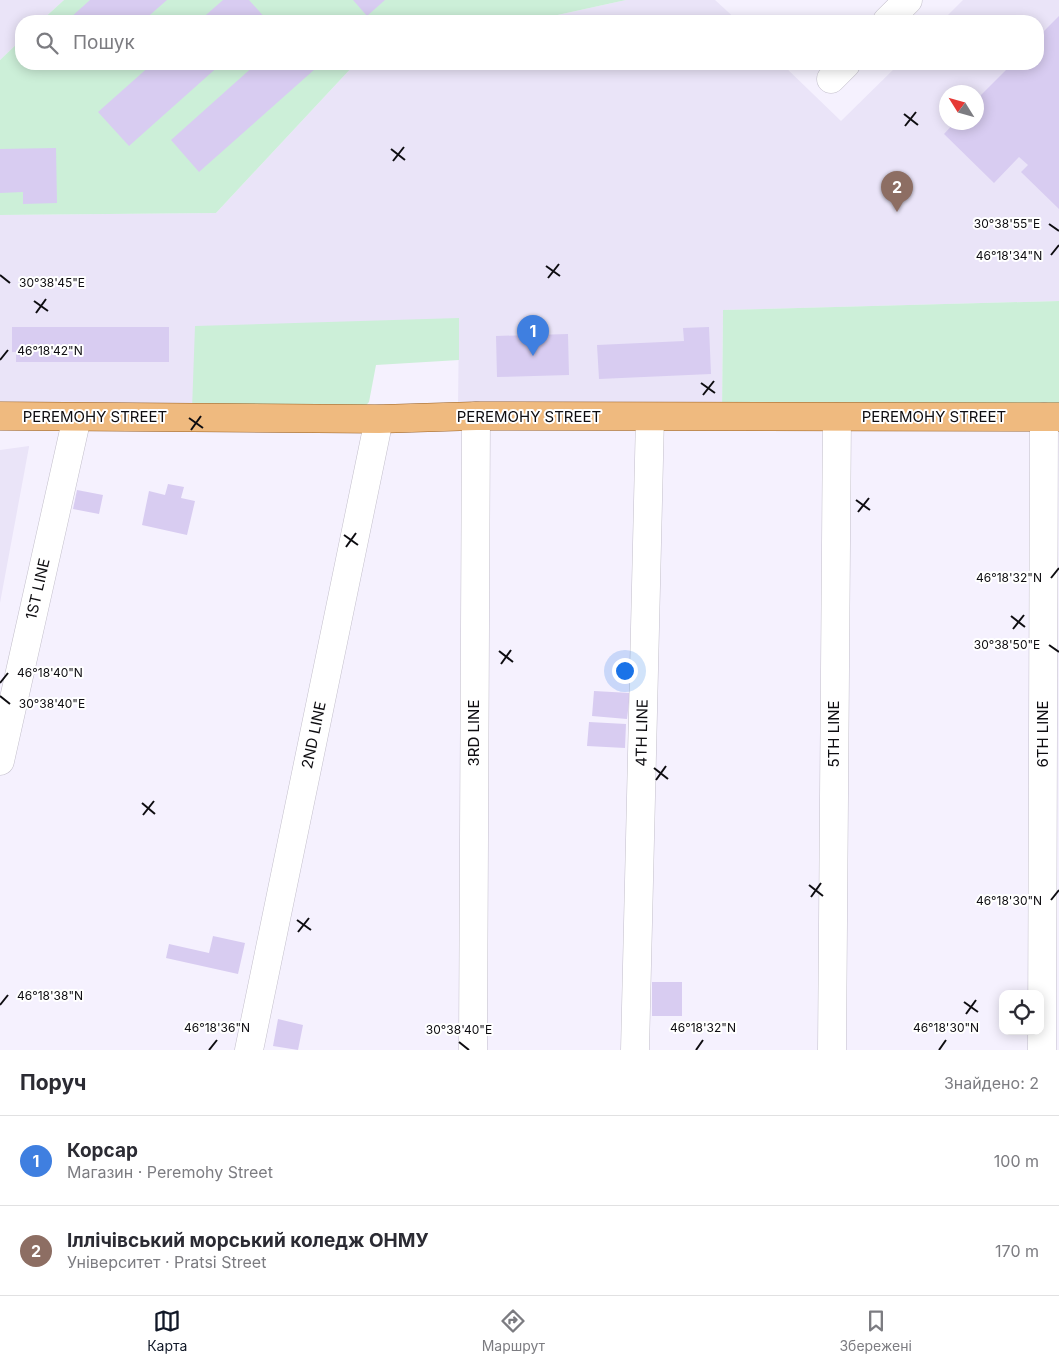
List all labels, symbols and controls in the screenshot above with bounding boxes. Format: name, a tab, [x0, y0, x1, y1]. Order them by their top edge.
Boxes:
search box	[15, 15, 1044, 70]
icon: search	[33, 29, 61, 57]
text: Пошук	[73, 31, 135, 54]
north arrow	[939, 85, 984, 130]
pin: 2	[881, 171, 913, 212]
text: 30°38'55"E	[974, 216, 1040, 231]
text: 46°18'34"N	[976, 248, 1042, 263]
text: 30°38'45"E	[19, 275, 85, 290]
pin: 1	[517, 315, 549, 356]
text: 46°18'42"N	[17, 343, 83, 358]
street label: PEREMOHY STREET	[23, 407, 167, 426]
street label: PEREMOHY STREET	[457, 407, 601, 426]
street label: PEREMOHY STREET	[862, 407, 1006, 426]
street label: 1ST LINE	[21, 556, 54, 621]
text: 46°18'32"N	[976, 570, 1042, 585]
text: 30°38'50"E	[974, 637, 1040, 652]
your location	[612, 658, 638, 684]
text: 46°18'40"N	[17, 665, 83, 680]
text: 30°38'40"E	[19, 696, 85, 711]
street label: 4TH LINE	[631, 699, 652, 767]
street label: 2ND LINE	[297, 700, 330, 770]
street label: 3RD LINE	[464, 700, 483, 766]
street label: 6TH LINE	[1033, 700, 1052, 768]
street label: 5TH LINE	[824, 701, 843, 768]
text: 46°18'30"N	[976, 893, 1042, 908]
text: 46°18'38"N	[17, 988, 83, 1003]
map controls	[999, 990, 1044, 1035]
button: locate	[999, 990, 1044, 1035]
text: 46°18'36"N	[184, 1020, 250, 1035]
text: 46°18'32"N	[670, 1020, 736, 1035]
text: 46°18'30"N	[913, 1020, 979, 1035]
text: 30°38'40"E	[426, 1022, 492, 1037]
text: Поруч	[20, 1070, 87, 1095]
text: Знайдено: 2	[944, 1073, 1039, 1093]
text: Корсар	[67, 1139, 138, 1162]
text: 1	[33, 1151, 39, 1171]
text: 100 m	[994, 1151, 1039, 1171]
text: Магазин · Peremohy Street	[67, 1162, 273, 1182]
text: Іллічівський морський коледж ОНМУ	[67, 1229, 429, 1252]
text: 2	[31, 1241, 41, 1261]
text: 170 m	[995, 1241, 1039, 1261]
text: Університет · Pratsi Street	[67, 1252, 266, 1272]
tab: Карта	[147, 1307, 187, 1354]
tab: Маршрут	[482, 1307, 545, 1354]
tab: Збережені	[839, 1307, 912, 1354]

